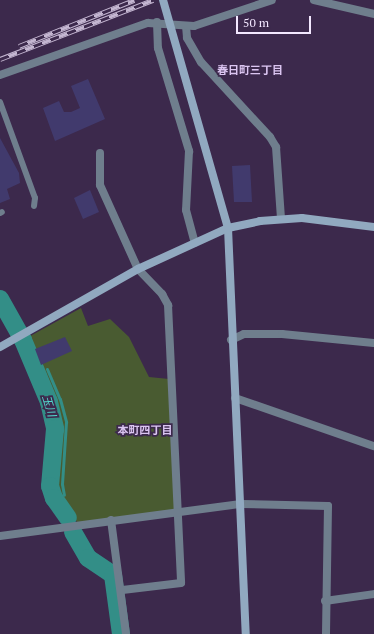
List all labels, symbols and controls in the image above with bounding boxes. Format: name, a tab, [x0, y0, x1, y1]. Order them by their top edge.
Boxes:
scale bar	[238, 8, 313, 34]
text: 50 m	[243, 15, 269, 30]
district label: 春日町三丁目	[217, 63, 283, 77]
water label: 玉川	[39, 394, 59, 418]
district label: 本町四丁目	[118, 423, 172, 437]

